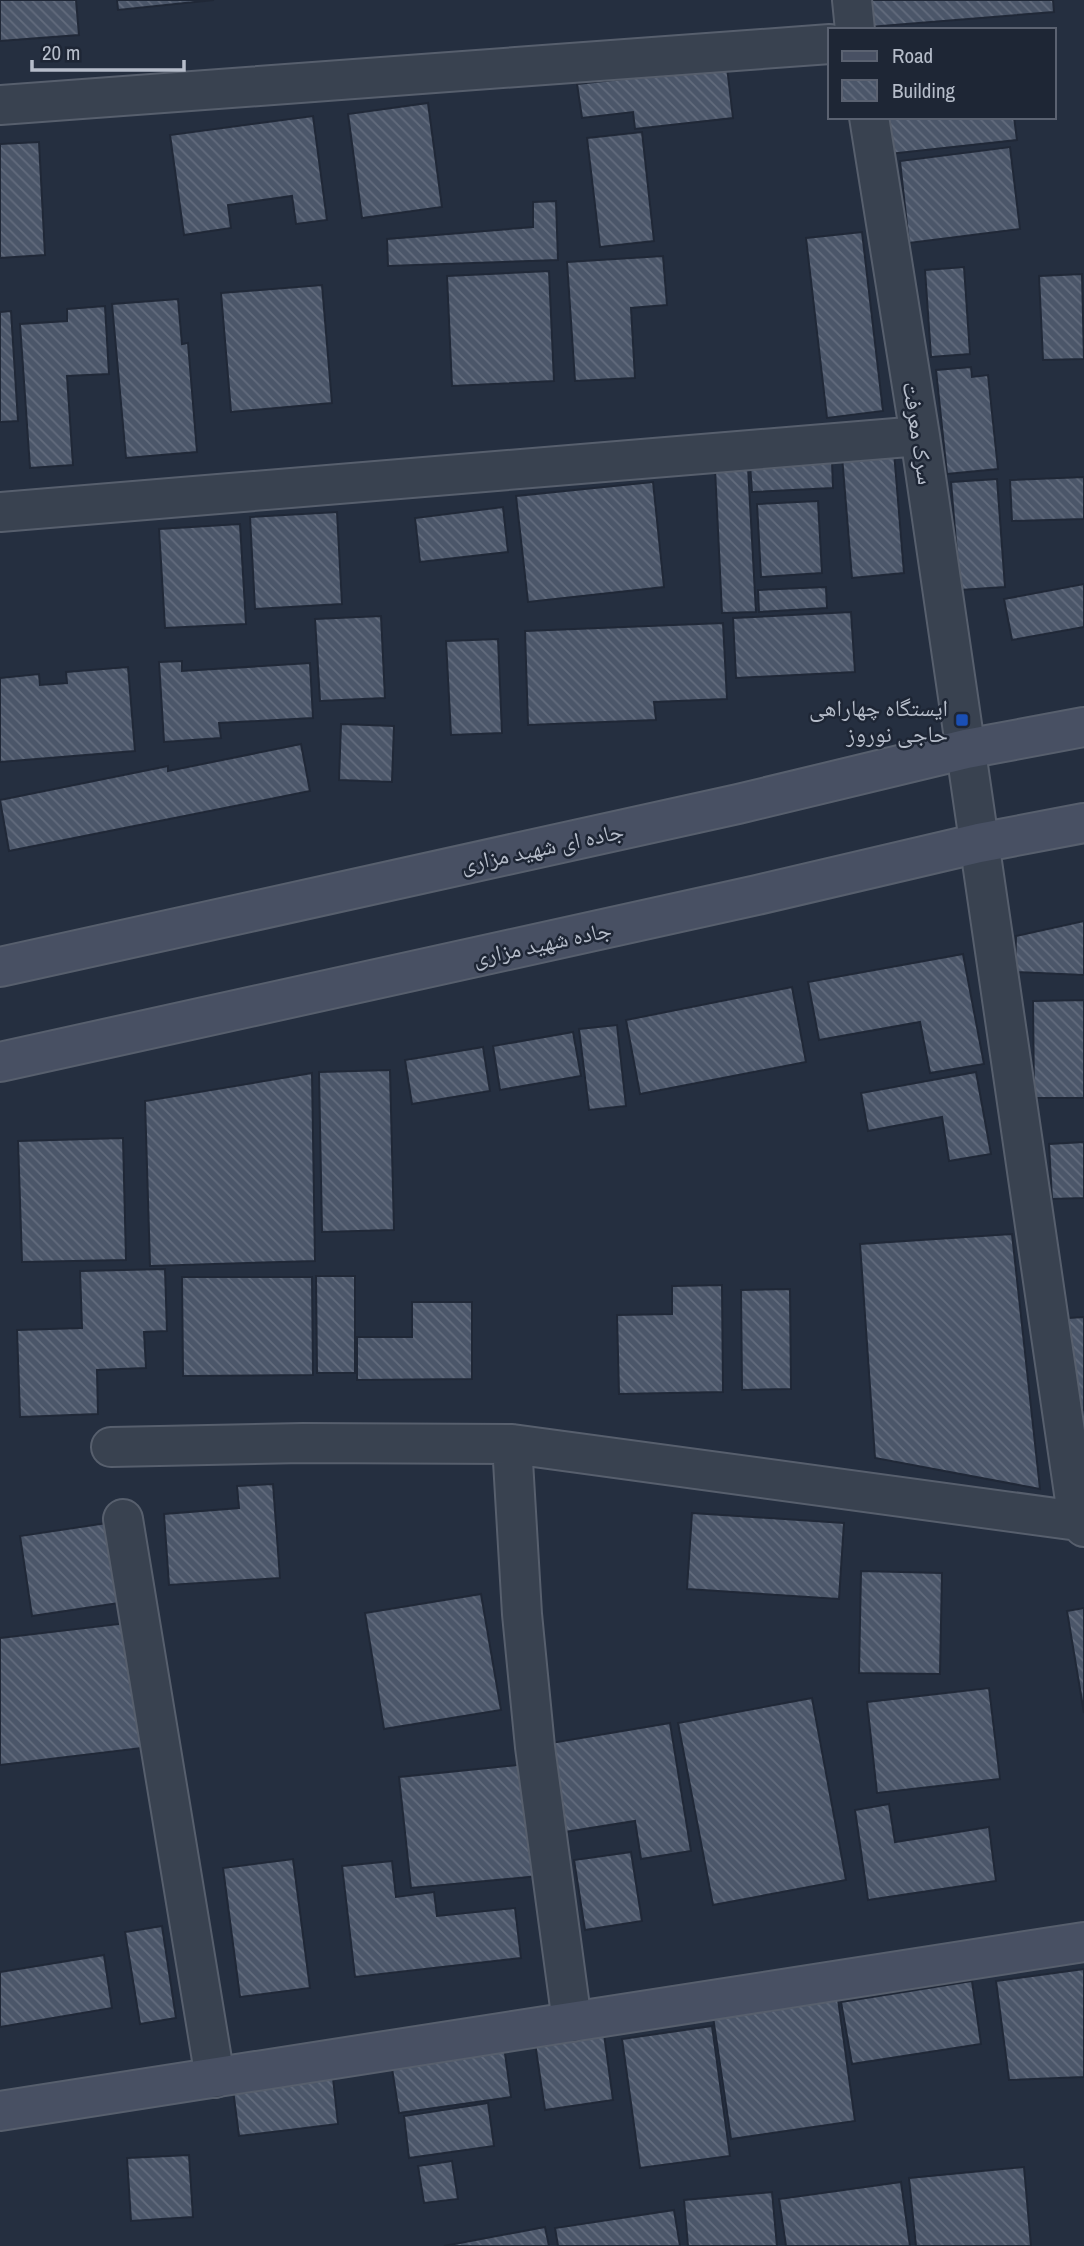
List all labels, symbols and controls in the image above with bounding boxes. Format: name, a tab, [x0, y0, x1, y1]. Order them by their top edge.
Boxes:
scale bar	[32, 28, 184, 72]
legend	[828, 28, 1056, 119]
text: 20 m	[42, 38, 80, 67]
text: Road	[892, 41, 933, 70]
text: Building	[892, 76, 956, 105]
street label: سرک معرفت	[896, 379, 942, 487]
place label: ایستگاه چهاراهی حاجی نوروز	[809, 692, 948, 749]
marker: ایستگاه چهاراهی حاجی نوروز	[954, 712, 970, 728]
street label: جاده ای شهید مزاری	[457, 815, 627, 879]
street label: جاده شهید مزاری	[470, 913, 614, 973]

